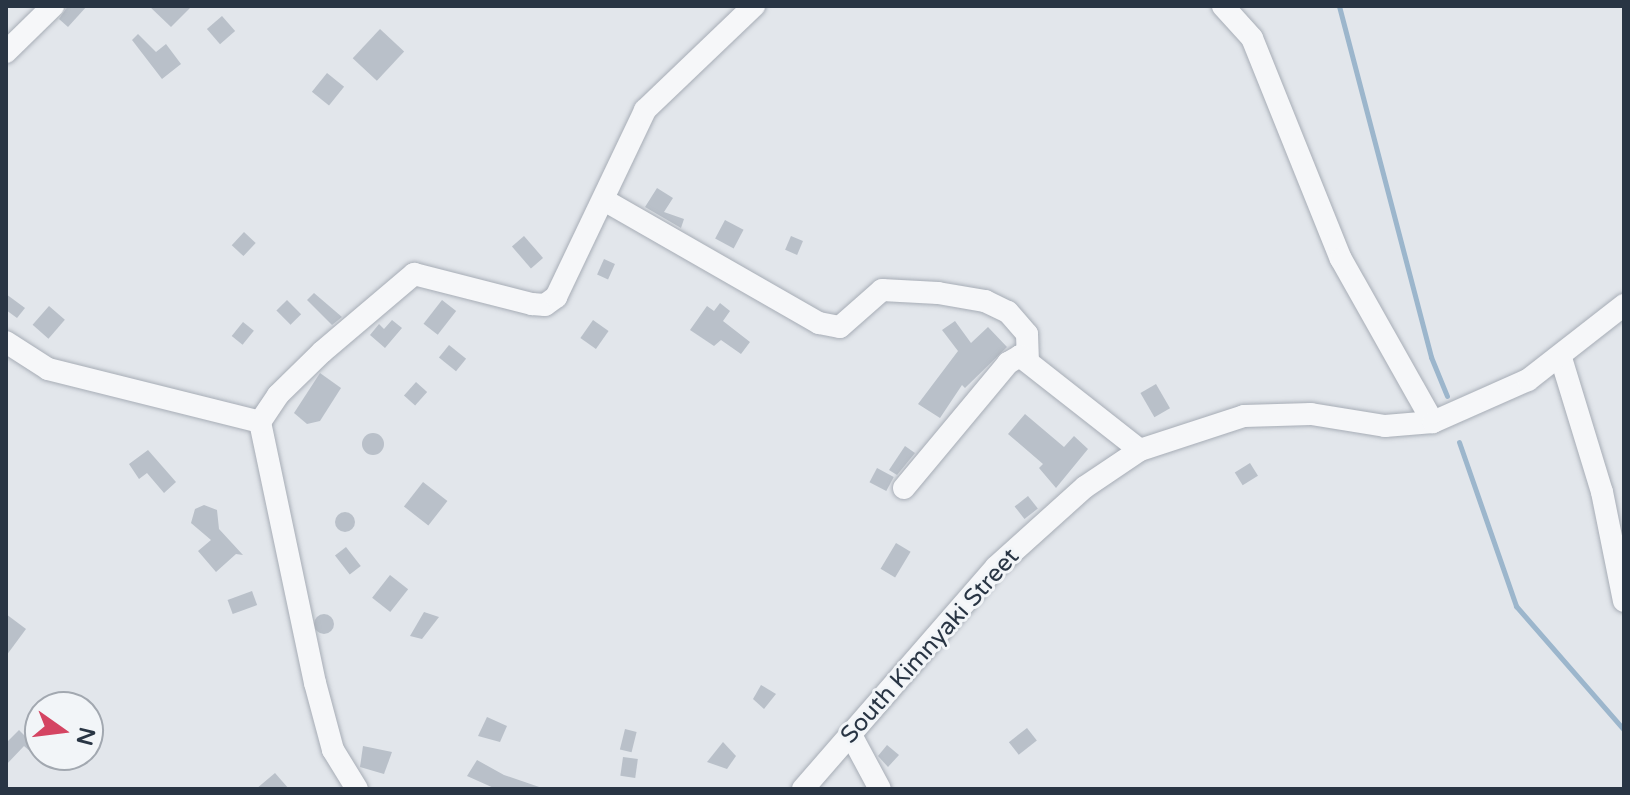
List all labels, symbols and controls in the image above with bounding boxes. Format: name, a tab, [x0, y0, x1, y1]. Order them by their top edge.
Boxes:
street label: South Kimnyaki Street	[835, 542, 1025, 750]
north arrow	[24, 691, 104, 771]
text: N	[71, 725, 100, 748]

